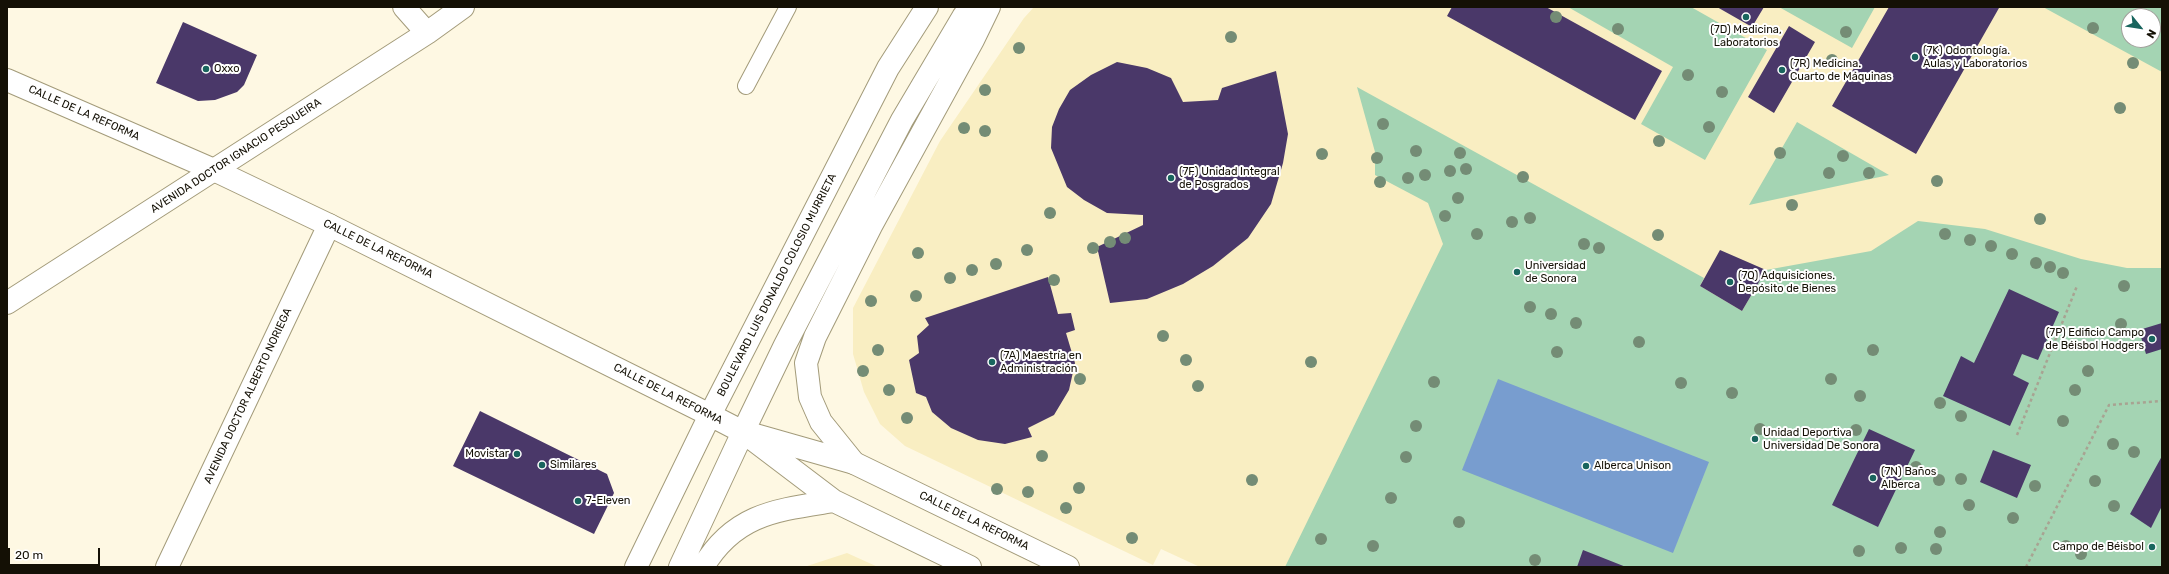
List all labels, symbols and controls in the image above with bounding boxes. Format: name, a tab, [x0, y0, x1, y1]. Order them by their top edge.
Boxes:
north arrow	[2121, 8, 2161, 48]
marker: (7D) Medicina, Laboratorios	[1741, 12, 1751, 22]
place label: (7D) Medicina, Laboratorios	[1710, 23, 1782, 49]
text: N	[2143, 27, 2159, 40]
place label: (7K) Odontología. Aulas y Laboratorios	[1923, 44, 2027, 70]
marker: (7K) Odontología. Aulas y Laboratorios	[1910, 52, 1920, 62]
place label: (7R) Medicina. Cuarto de Máquinas	[1790, 57, 1892, 83]
place label: Oxxo	[214, 62, 239, 76]
marker: Oxxo	[201, 64, 211, 74]
marker: (7R) Medicina. Cuarto de Máquinas	[1777, 65, 1787, 75]
street label: CALLE DE LA REFORMA	[26, 82, 142, 144]
street label: AVENIDA DOCTOR IGNACIO PESQUEIRA	[148, 96, 324, 216]
place label: (7F) Unidad Integral de Posgrados	[1179, 165, 1280, 191]
street label: BOULEVARD LUIS DONALDO COLOSIO MURRIETA	[715, 171, 839, 399]
marker: (7F) Unidad Integral de Posgrados	[1166, 173, 1176, 183]
street label: CALLE DE LA REFORMA	[321, 217, 435, 281]
place label: Universidad de Sonora	[1525, 259, 1586, 285]
marker: Universidad de Sonora	[1512, 267, 1522, 277]
place label: (7Q) Adquisiciones. Depósito de Bienes	[1738, 269, 1836, 295]
marker: (7Q) Adquisiciones. Depósito de Bienes	[1725, 277, 1735, 287]
street label: AVENIDA DOCTOR ALBERTO NORIEGA	[201, 306, 295, 486]
place label: (7P) Edificio Campo de Béisbol Hodgers	[2045, 326, 2144, 352]
marker: (7P) Edificio Campo de Béisbol Hodgers	[2147, 334, 2157, 344]
place label: (7A) Maestría en Administración	[1000, 349, 1082, 375]
marker: (7A) Maestría en Administración	[987, 357, 997, 367]
street label: CALLE DE LA REFORMA	[611, 361, 725, 427]
place label: Unidad Deportiva Universidad De Sonora	[1763, 426, 1879, 452]
marker: Unidad Deportiva Universidad De Sonora	[1750, 434, 1760, 444]
place label: Movistar	[465, 447, 509, 461]
marker: Movistar	[512, 449, 522, 459]
place label: Similares	[550, 458, 597, 472]
place label: Alberca Unison	[1594, 459, 1671, 473]
marker: Similares	[537, 460, 547, 470]
marker: Alberca Unison	[1581, 461, 1591, 471]
place label: (7N) Baños Alberca	[1881, 465, 1936, 491]
marker: (7N) Baños Alberca	[1868, 473, 1878, 483]
street label: CALLE DE LA REFORMA	[917, 489, 1031, 553]
place label: 7-Eleven	[586, 494, 631, 508]
marker: 7-Eleven	[573, 496, 583, 506]
scale bar	[10, 540, 102, 566]
place label: Campo de Béisbol	[2053, 540, 2144, 554]
marker: Campo de Béisbol	[2147, 542, 2157, 552]
text: 20 m	[15, 548, 43, 562]

